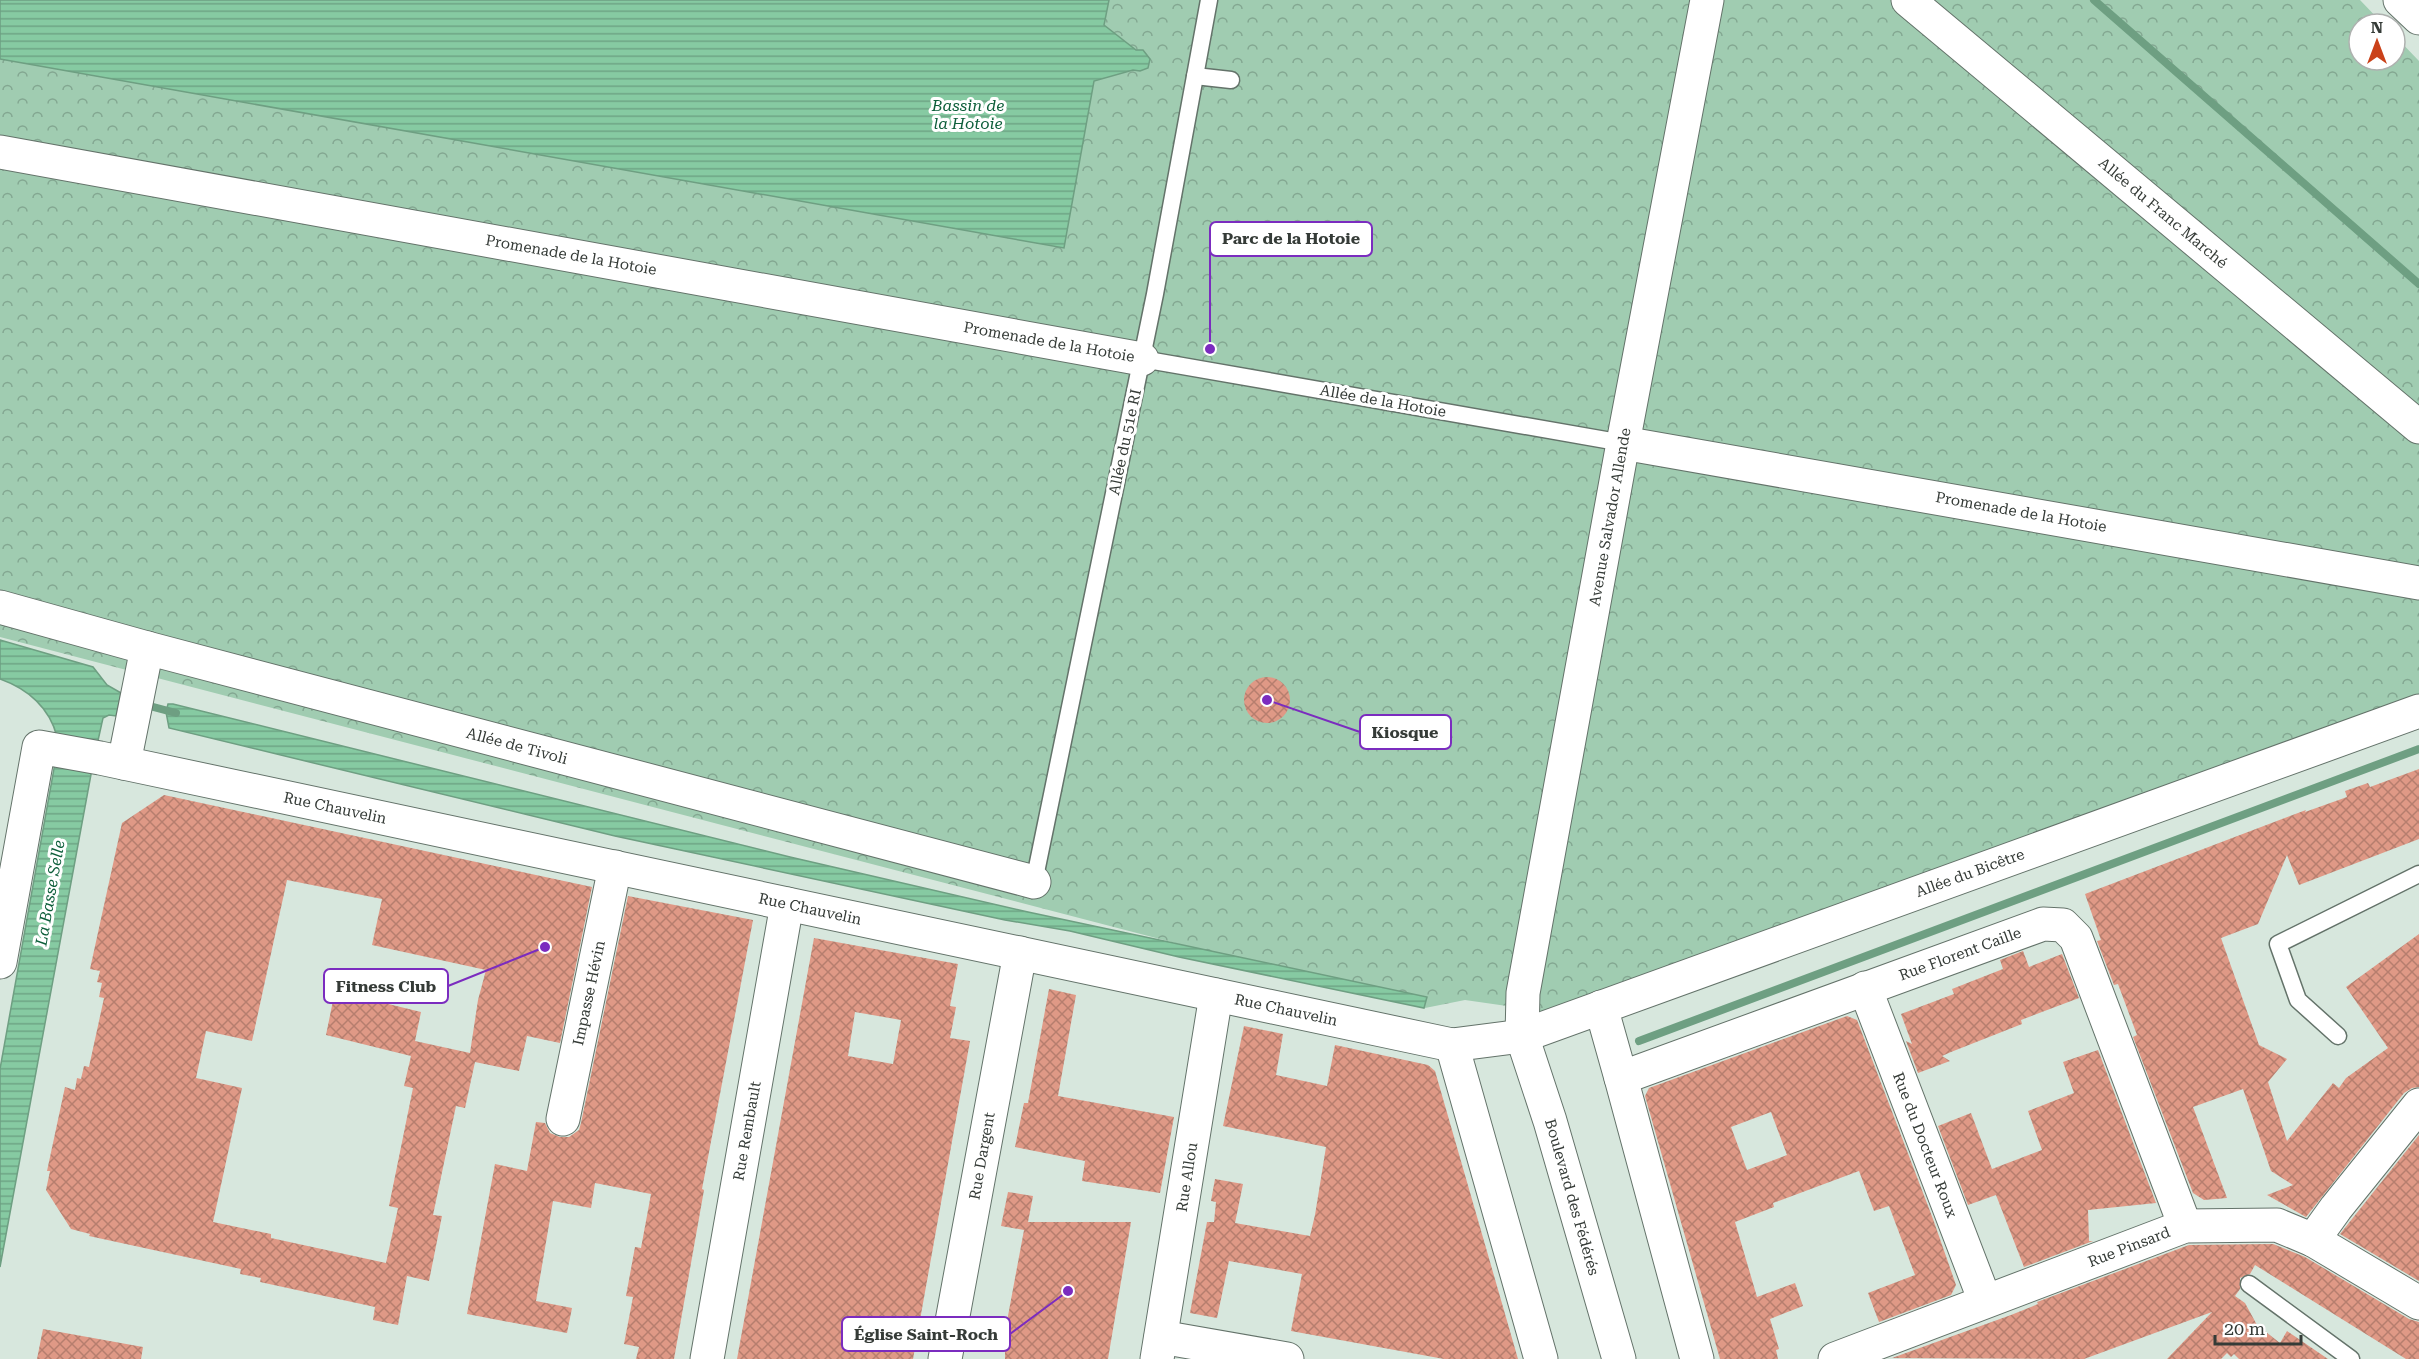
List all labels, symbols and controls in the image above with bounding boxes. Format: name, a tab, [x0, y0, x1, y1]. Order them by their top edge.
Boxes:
north arrow	[2347, 12, 2407, 72]
text: N	[2371, 18, 2383, 37]
water label: Bassin de la Hotoie	[931, 96, 1004, 133]
street label: Allée du Franc Marché	[2095, 154, 2231, 272]
callout: Parc de la Hotoie	[1210, 222, 1372, 256]
text: Parc de la Hotoie	[1222, 229, 1360, 248]
street label: Promenade de la Hotoie	[484, 231, 658, 279]
street label: Promenade de la Hotoie	[962, 318, 1136, 366]
street label: Allée de la Hotoie	[1319, 381, 1447, 421]
street label: Allée du 51e RI	[1105, 387, 1145, 497]
street label: Avenue Salvador Allende	[1585, 426, 1635, 608]
street label: Promenade de la Hotoie	[1934, 488, 2108, 536]
callout: Kiosque	[1360, 715, 1451, 749]
text: Kiosque	[1372, 723, 1438, 742]
street label: Allée de Tivoli	[465, 724, 570, 768]
street label: Rue Chauvelin	[282, 788, 389, 828]
water label: La Basse Selle	[31, 839, 69, 948]
street label: Allée du Bicêtre	[1913, 845, 2027, 901]
street label: Rue Chauvelin	[757, 889, 864, 929]
street label: Rue Florent Caille	[1896, 924, 2024, 984]
street label: Impasse Hévin	[569, 939, 609, 1047]
callout: Fitness Club	[324, 969, 448, 1003]
text: Fitness Club	[336, 977, 436, 996]
street label: Rue Chauvelin	[1233, 990, 1340, 1030]
street label: Rue du Docteur Roux	[1889, 1070, 1961, 1220]
street label: Rue Rembault	[729, 1080, 765, 1182]
street label: Rue Dargent	[965, 1110, 999, 1201]
street label: Boulevard des Fédérés	[1541, 1117, 1603, 1277]
street label: Rue Allou	[1173, 1140, 1201, 1213]
street label: Rue Pinsard	[2085, 1223, 2173, 1271]
scale bar	[2215, 1308, 2300, 1346]
callout: Église Saint-Roch	[842, 1317, 1010, 1351]
text: 20 m	[2224, 1318, 2265, 1339]
text: Église Saint-Roch	[854, 1325, 998, 1344]

